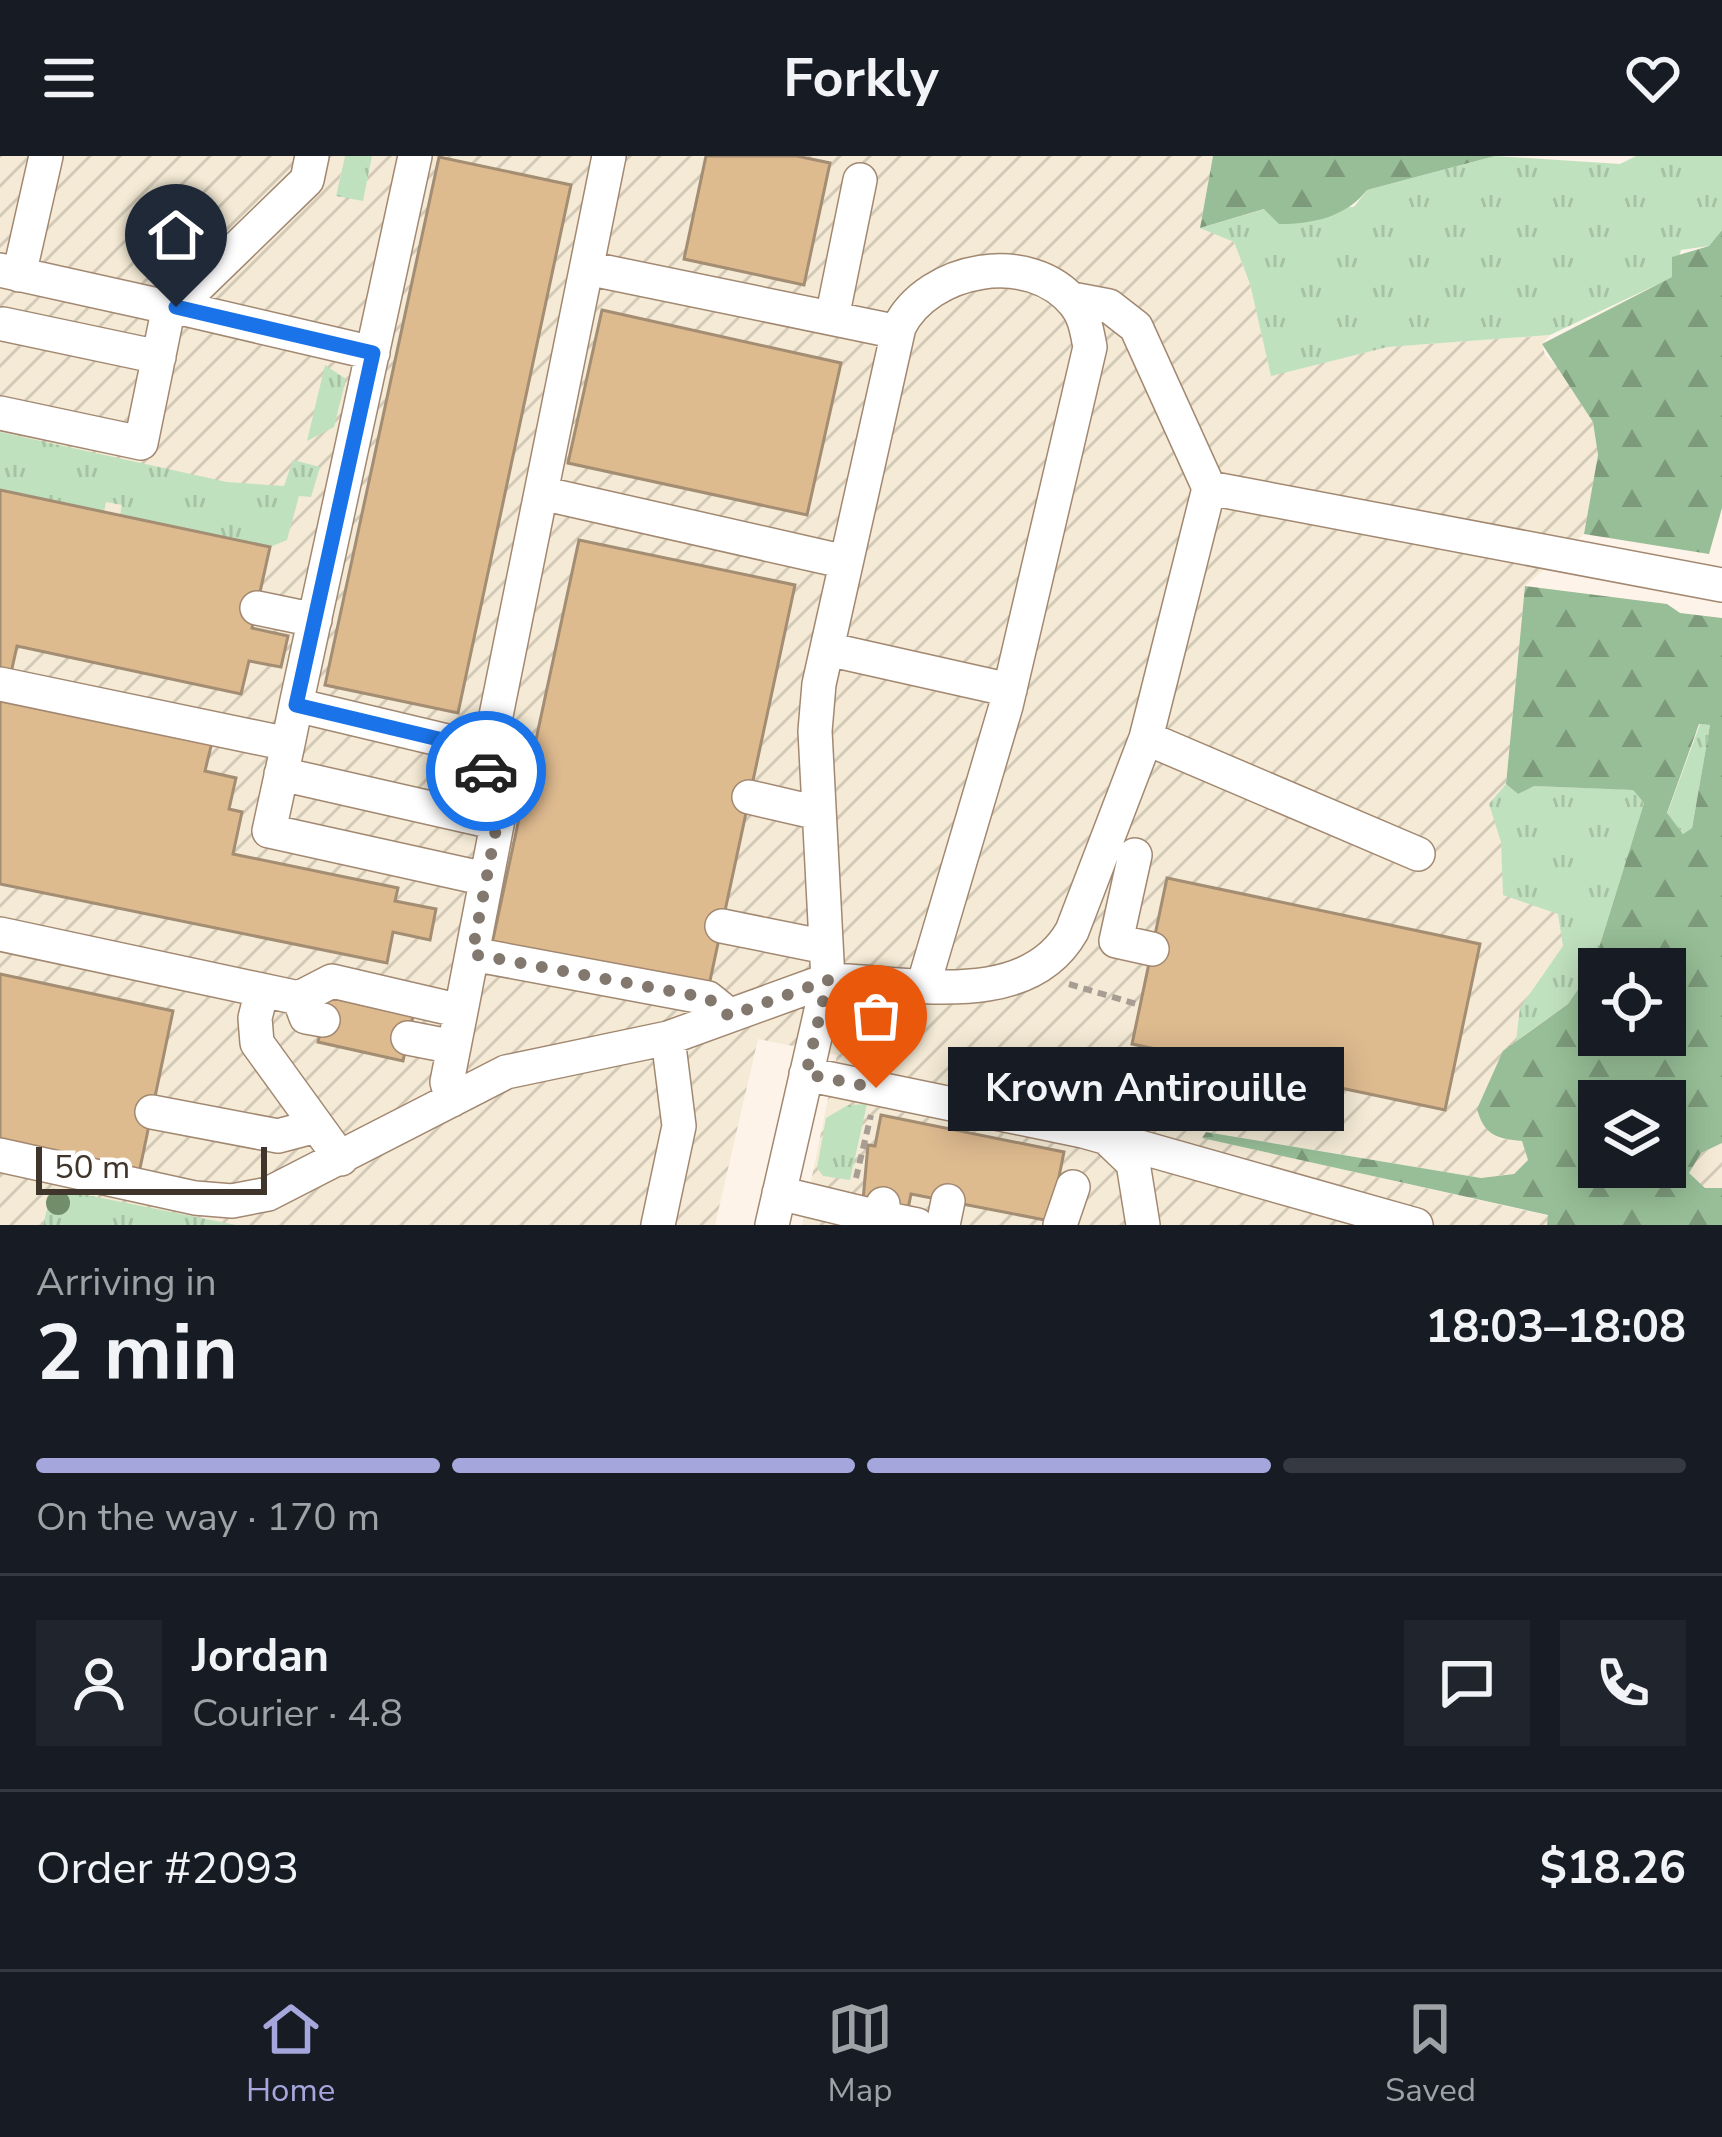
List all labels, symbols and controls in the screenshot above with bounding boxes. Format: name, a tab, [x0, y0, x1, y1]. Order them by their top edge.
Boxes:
text: Forkly	[783, 41, 939, 115]
icon: menu	[36, 45, 102, 111]
icon: heart	[1620, 45, 1686, 111]
pin	[125, 184, 227, 307]
icon: home	[143, 202, 209, 268]
courier	[426, 711, 546, 831]
icon: car	[453, 738, 519, 804]
map controls	[1578, 948, 1686, 1188]
button: locate	[1578, 948, 1686, 1056]
pin	[825, 965, 927, 1088]
icon: bag	[843, 983, 909, 1049]
callout: Krown Antirouille	[948, 1046, 1344, 1130]
text: Krown Antirouille	[985, 1062, 1307, 1115]
button: layers	[1578, 1080, 1686, 1188]
scale bar	[36, 1141, 267, 1194]
text: 50 m	[54, 1145, 130, 1190]
text: Arriving in	[36, 1256, 217, 1309]
text: 18:03–18:08	[1425, 1297, 1686, 1358]
text: 2 min	[36, 1300, 238, 1407]
text: On the way · 170 m	[36, 1491, 380, 1544]
button: person	[36, 1620, 162, 1746]
button: chat	[1404, 1620, 1530, 1746]
button: phone	[1560, 1620, 1686, 1746]
text: Jordan	[192, 1626, 329, 1687]
text: Courier · 4.8	[192, 1687, 403, 1740]
text: Order #2093	[36, 1838, 299, 1899]
text: $18.26	[1540, 1838, 1686, 1899]
tab: Home	[246, 1996, 335, 2113]
tab: Map	[827, 1996, 893, 2113]
tab: Saved	[1385, 1996, 1476, 2113]

